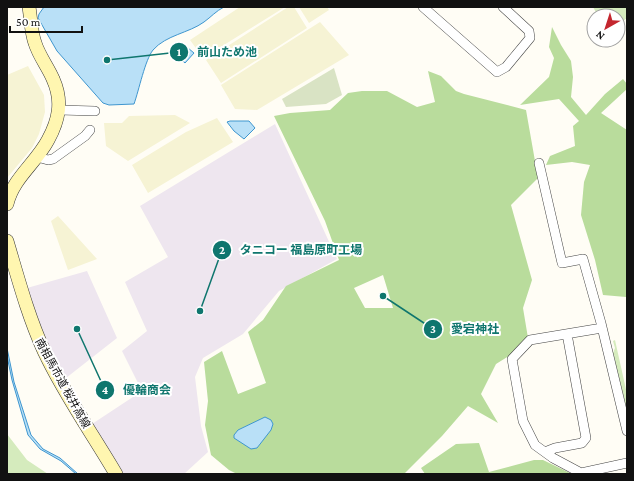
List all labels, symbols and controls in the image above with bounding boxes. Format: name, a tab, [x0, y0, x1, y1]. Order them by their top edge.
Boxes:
scale bar	[10, 8, 82, 34]
north arrow	[586, 8, 626, 48]
text: 50 m	[16, 15, 41, 29]
text: N	[593, 28, 606, 43]
callout: 前山ため池	[169, 40, 265, 64]
text: 1	[177, 45, 182, 59]
text: 前山ため池	[197, 45, 257, 59]
callout: タニコー 福島原町工場	[212, 238, 370, 262]
text: 2	[219, 243, 225, 257]
text: タニコー 福島原町工場	[240, 243, 362, 257]
callout: 愛宕神社	[423, 317, 507, 341]
text: 3	[430, 322, 436, 336]
text: 愛宕神社	[451, 322, 499, 336]
street label: 南相馬市道 桜井高線	[33, 336, 93, 430]
callout: 優輪商会	[95, 378, 179, 402]
text: 4	[102, 383, 109, 397]
text: 優輪商会	[123, 383, 171, 397]

